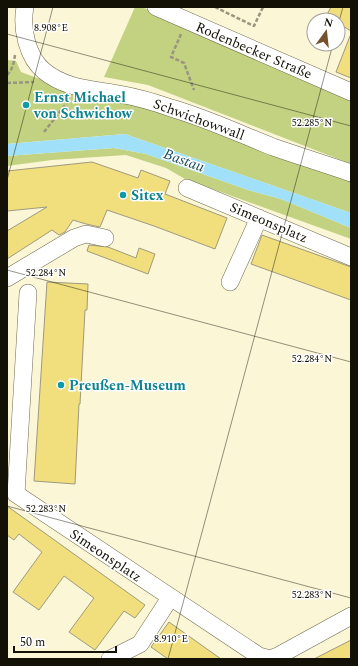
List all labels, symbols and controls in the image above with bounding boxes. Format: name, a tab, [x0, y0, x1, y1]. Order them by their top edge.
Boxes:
north arrow	[306, 12, 346, 52]
text: N	[322, 13, 335, 32]
street label: Rodenbecker Straße	[192, 16, 315, 85]
text: 8.908°E	[34, 20, 68, 36]
place label: Ernst Michael von Schwichow	[33, 87, 133, 124]
street label: Schwichowwall	[150, 93, 247, 146]
marker: Ernst Michael von Schwichow	[21, 100, 31, 110]
text: 52.285°N	[292, 115, 332, 131]
water label: Bastau	[160, 142, 208, 179]
place label: Sitex	[131, 185, 164, 206]
marker: Sitex	[118, 190, 128, 200]
street label: Simeonsplatz	[227, 197, 311, 248]
text: 52.284°N	[26, 265, 66, 281]
text: 52.284°N	[292, 351, 332, 367]
place label: Preußen-Museum	[69, 375, 186, 396]
marker: Preußen-Museum	[56, 380, 66, 390]
text: 52.283°N	[26, 501, 66, 517]
street label: Simeonsplatz	[65, 524, 146, 587]
text: 52.283°N	[292, 587, 332, 603]
scale bar	[14, 628, 116, 654]
text: 8.910°E	[154, 631, 188, 647]
text: 50 m	[20, 633, 45, 652]

